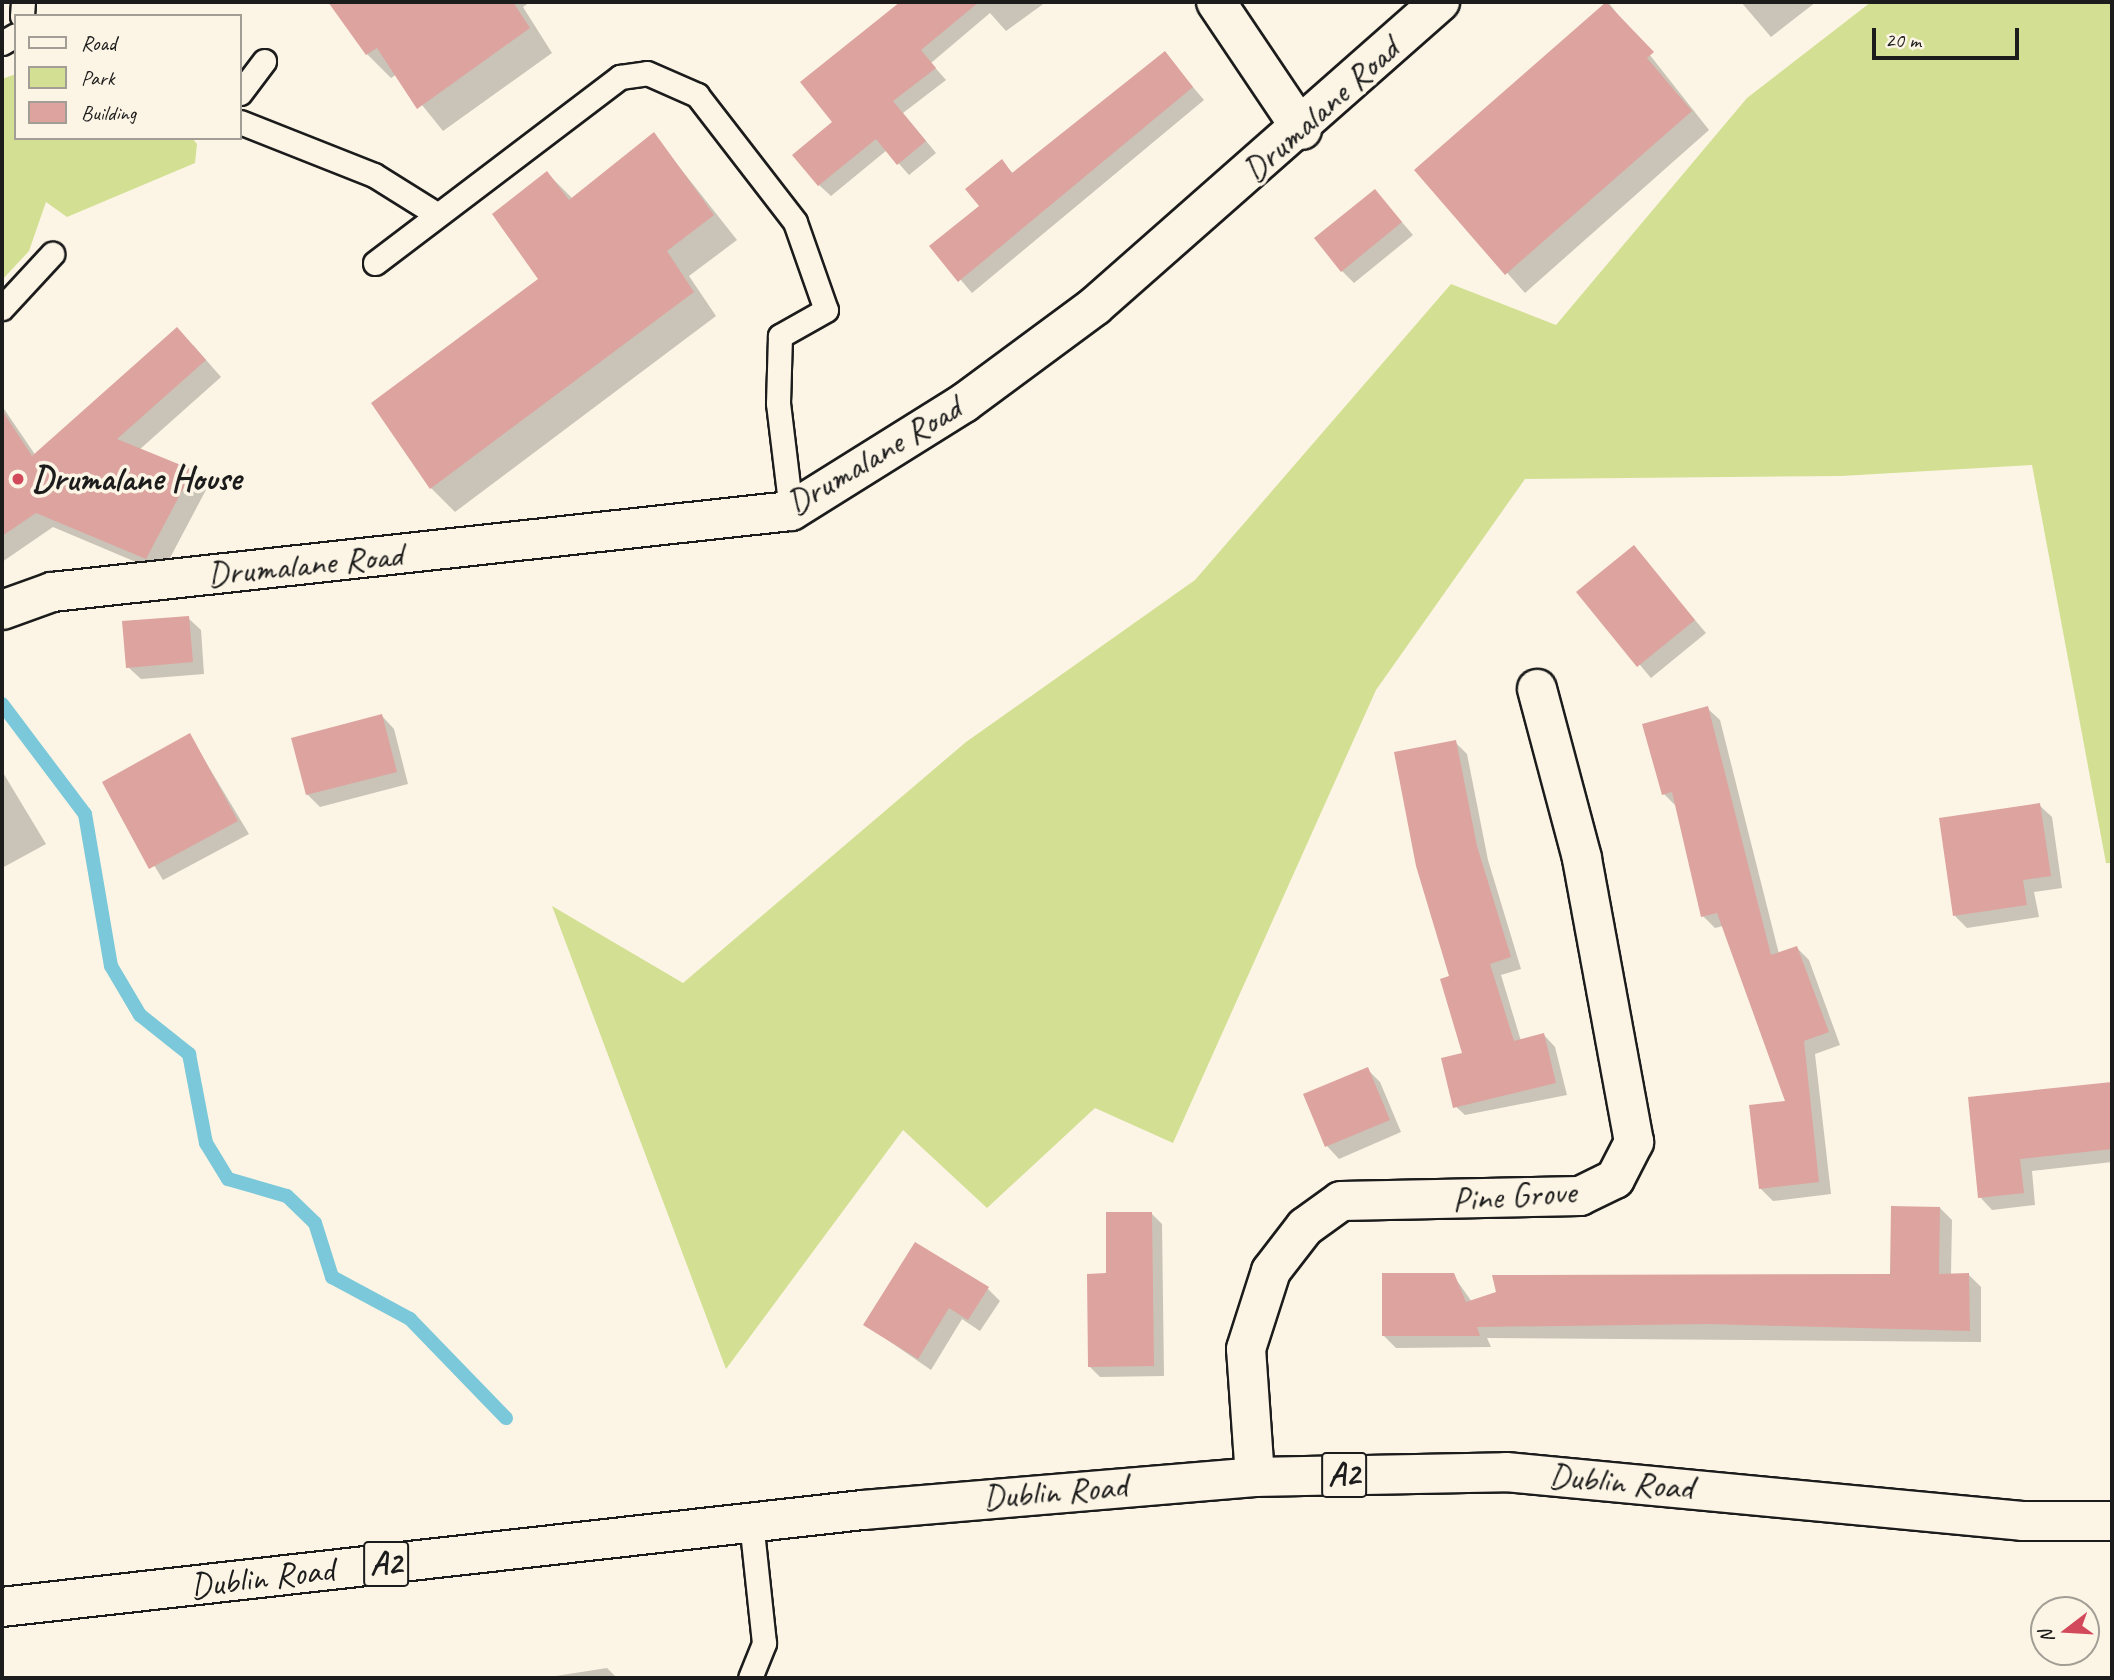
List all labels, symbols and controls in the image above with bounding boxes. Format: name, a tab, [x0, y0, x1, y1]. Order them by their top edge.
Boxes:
legend	[14, 14, 242, 140]
scale bar	[1876, 14, 2023, 58]
text: 20 m	[1885, 27, 1921, 53]
street label: Drumalane Road	[1234, 29, 1408, 191]
text: Road	[81, 30, 116, 56]
text: Park	[81, 65, 114, 91]
text: Building	[81, 100, 136, 126]
street label: Drumalane Road	[779, 388, 969, 524]
place label: Drumalane House	[32, 458, 241, 500]
marker: Drumalane House	[10, 471, 26, 487]
street label: Drumalane Road	[205, 534, 405, 596]
street label: Pine Grove	[1451, 1171, 1577, 1221]
road number: A2	[1320, 1446, 1368, 1504]
street label: Dublin Road	[1548, 1455, 1694, 1509]
street label: Dublin Road	[982, 1465, 1128, 1519]
road number: A2	[362, 1534, 410, 1594]
street label: Dublin Road	[188, 1548, 336, 1608]
north arrow	[2030, 1596, 2100, 1666]
text: N	[2034, 1627, 2060, 1646]

